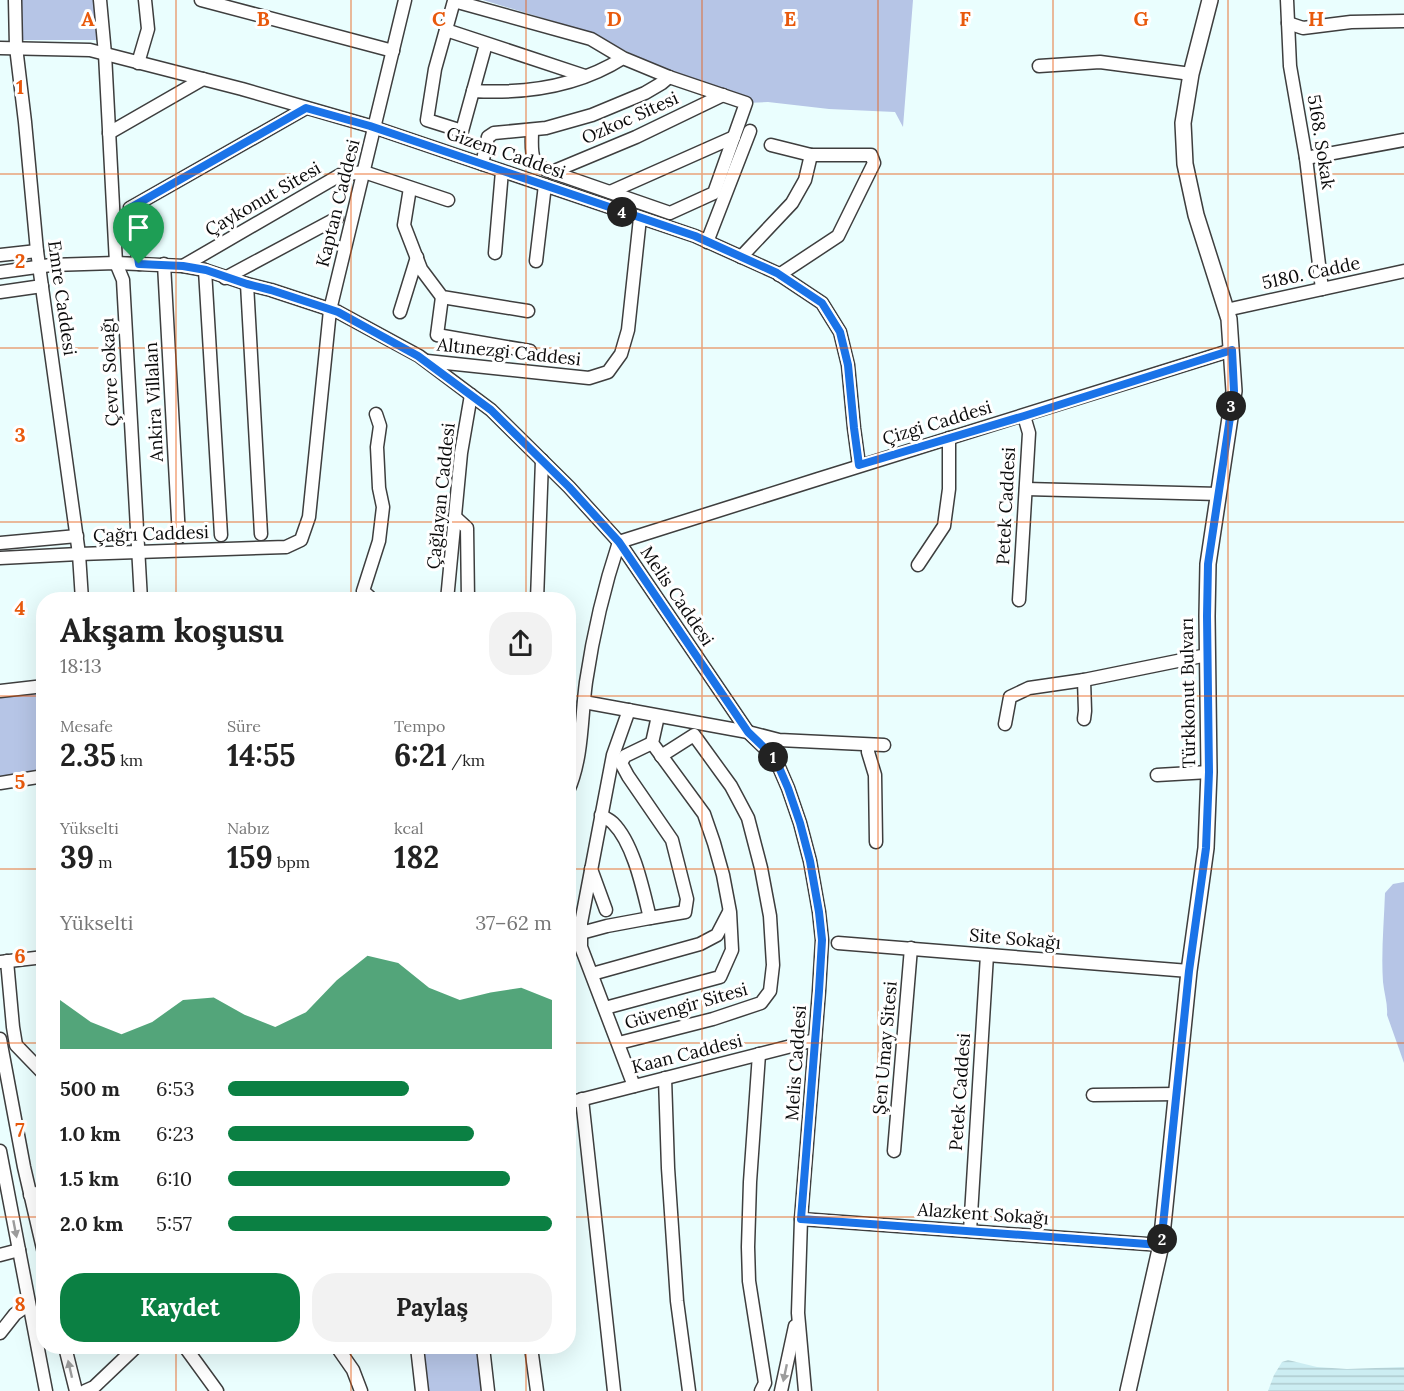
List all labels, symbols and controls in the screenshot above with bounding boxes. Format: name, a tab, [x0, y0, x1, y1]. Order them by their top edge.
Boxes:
text: A	[81, 6, 95, 31]
text: B	[256, 6, 270, 31]
text: C	[432, 6, 446, 31]
text: D	[606, 6, 622, 31]
text: E	[784, 6, 796, 31]
text: F	[959, 6, 971, 31]
text: G	[1133, 6, 1149, 31]
text: H	[1308, 6, 1324, 31]
text: 1	[16, 74, 24, 99]
street label: Ozkoc Sitesi	[578, 86, 682, 149]
street label: 5168. Sokak	[1303, 93, 1340, 191]
street label: Gizem Caddesi	[443, 121, 569, 184]
street label: Kaptan Caddesi	[311, 137, 364, 269]
street label: Çaykonut Sitesi	[201, 156, 325, 241]
pin: 4	[607, 197, 637, 227]
pin	[113, 202, 164, 264]
text: 4	[618, 202, 626, 222]
icon: arrive	[122, 211, 155, 244]
street label: Emre Caddesi	[43, 239, 82, 357]
text: 2	[15, 248, 25, 273]
street label: 5180. Cadde	[1260, 251, 1362, 294]
street label: Çevre Sokağı	[95, 317, 124, 427]
street label: Altınezgi Caddesi	[435, 332, 582, 370]
street label: Ankira Villalan	[139, 342, 168, 463]
pin: 3	[1216, 391, 1246, 421]
street label: Çizgi Caddesi	[879, 395, 994, 450]
text: 3	[1227, 396, 1235, 416]
text: 3	[14, 422, 26, 447]
street label: Çağlayan Caddesi	[421, 422, 460, 570]
street label: Petek Caddesi	[991, 446, 1020, 566]
street label: Çağrı Caddesi	[93, 520, 209, 547]
street label: Melis Caddesi	[636, 541, 719, 650]
text: 4	[15, 595, 26, 620]
text: Akşam koşusu	[60, 609, 284, 651]
button: share	[489, 612, 552, 675]
street label: Türkkonut Bulvarı	[1175, 618, 1200, 768]
text: 18:13	[60, 653, 102, 678]
text: Mesafe	[60, 716, 113, 736]
text: Süre	[227, 716, 261, 736]
text: Tempo	[394, 716, 445, 736]
text: 2.35	[60, 736, 116, 774]
text: 14:55	[227, 736, 296, 774]
text: 6:21	[394, 736, 447, 774]
pin: 1	[758, 742, 788, 772]
text: 1	[770, 747, 776, 767]
text: km	[116, 750, 143, 770]
text: /km	[447, 750, 485, 770]
text: 5	[15, 769, 26, 794]
text: Yükselti	[60, 818, 119, 838]
text: Nabız	[227, 818, 269, 838]
text: kcal	[394, 818, 424, 838]
text: 39	[60, 838, 94, 876]
text: 159	[227, 838, 273, 876]
text: 182	[394, 838, 439, 876]
text: m	[94, 852, 113, 872]
text: bpm	[273, 852, 310, 872]
text: Yükselti	[60, 910, 133, 935]
text: 37–62 m	[475, 910, 552, 935]
street label: Site Sokağı	[968, 923, 1062, 954]
text: 6	[14, 943, 26, 968]
street label: Güvengir Sitesi	[622, 977, 750, 1034]
street label: Şen Umay Sitesi	[867, 980, 902, 1116]
street label: Melis Caddesi	[780, 1004, 811, 1121]
street label: Kaan Caddesi	[629, 1029, 745, 1078]
street label: Petek Caddesi	[944, 1032, 975, 1152]
text: 500 m	[60, 1076, 120, 1101]
text: 6:53	[156, 1076, 195, 1101]
text: 7	[15, 1117, 25, 1142]
text: 1.0 km	[60, 1121, 121, 1146]
text: 6:23	[156, 1121, 194, 1146]
text: 1.5 km	[60, 1166, 119, 1191]
text: 6:10	[156, 1166, 192, 1191]
street label: Alazkent Sokağı	[916, 1197, 1049, 1230]
text: 2.0 km	[60, 1211, 123, 1236]
text: 5:57	[156, 1211, 192, 1236]
one-way arrow	[11, 1219, 20, 1238]
pin: 2	[1147, 1224, 1177, 1254]
text: 2	[1158, 1229, 1166, 1249]
button: Kaydet	[60, 1273, 300, 1342]
button: Paylaş	[312, 1273, 552, 1342]
text: 8	[14, 1291, 26, 1316]
one-way arrow	[65, 1360, 75, 1378]
one-way arrow	[780, 1363, 789, 1382]

